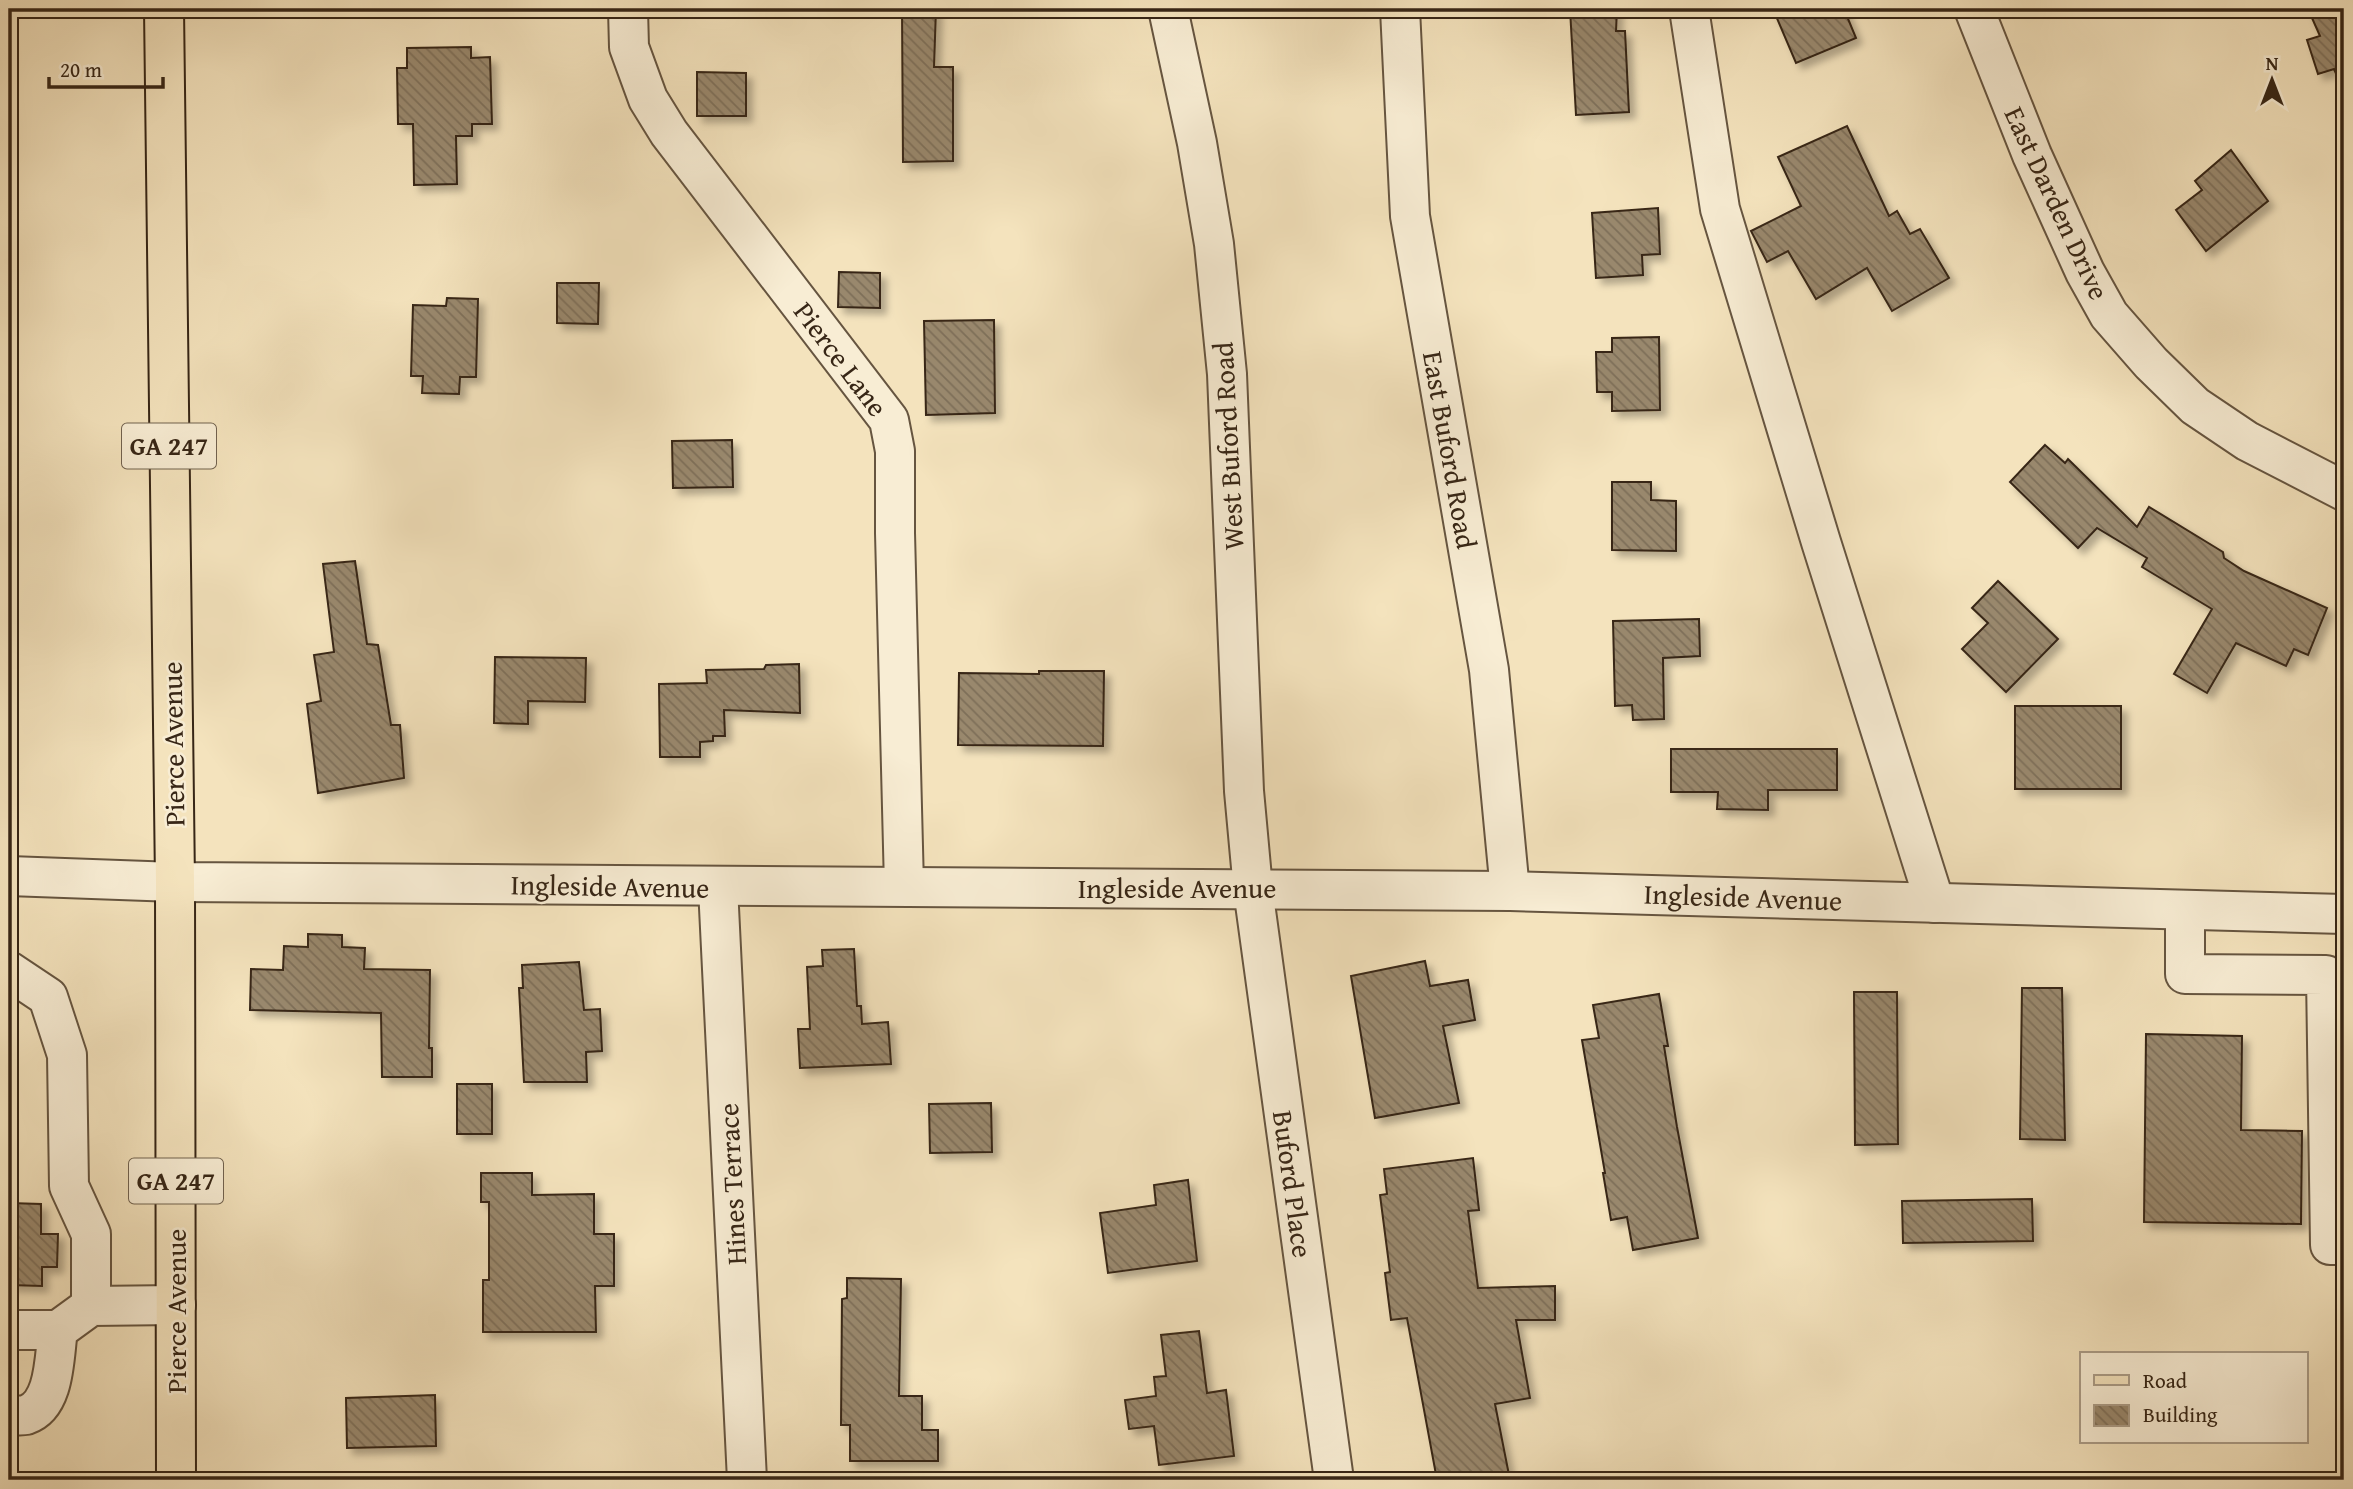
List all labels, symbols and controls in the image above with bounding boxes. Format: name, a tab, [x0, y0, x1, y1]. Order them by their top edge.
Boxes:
scale bar	[49, 46, 163, 90]
north arrow	[2238, 46, 2308, 116]
text: N	[2266, 49, 2279, 77]
text: 20 m	[60, 54, 102, 85]
street label: East Darden Drive	[1995, 99, 2120, 306]
street label: Pierce Lane	[785, 293, 898, 425]
street label: West Buford Road	[1202, 341, 1253, 551]
street label: East Buford Road	[1413, 348, 1488, 552]
road number: GA 247	[122, 424, 216, 468]
street label: Pierce Avenue	[151, 661, 194, 827]
street label: Ingleside Avenue	[510, 863, 710, 908]
street label: Ingleside Avenue	[1078, 867, 1276, 908]
street label: Ingleside Avenue	[1643, 873, 1843, 920]
street label: Hines Terrace	[707, 1102, 756, 1266]
street label: Buford Place	[1263, 1108, 1324, 1260]
road number: GA 247	[129, 1158, 223, 1204]
street label: Pierce Avenue	[155, 1229, 196, 1393]
legend	[2080, 1352, 2308, 1444]
text: Road	[2143, 1365, 2188, 1396]
text: Building	[2143, 1399, 2218, 1430]

